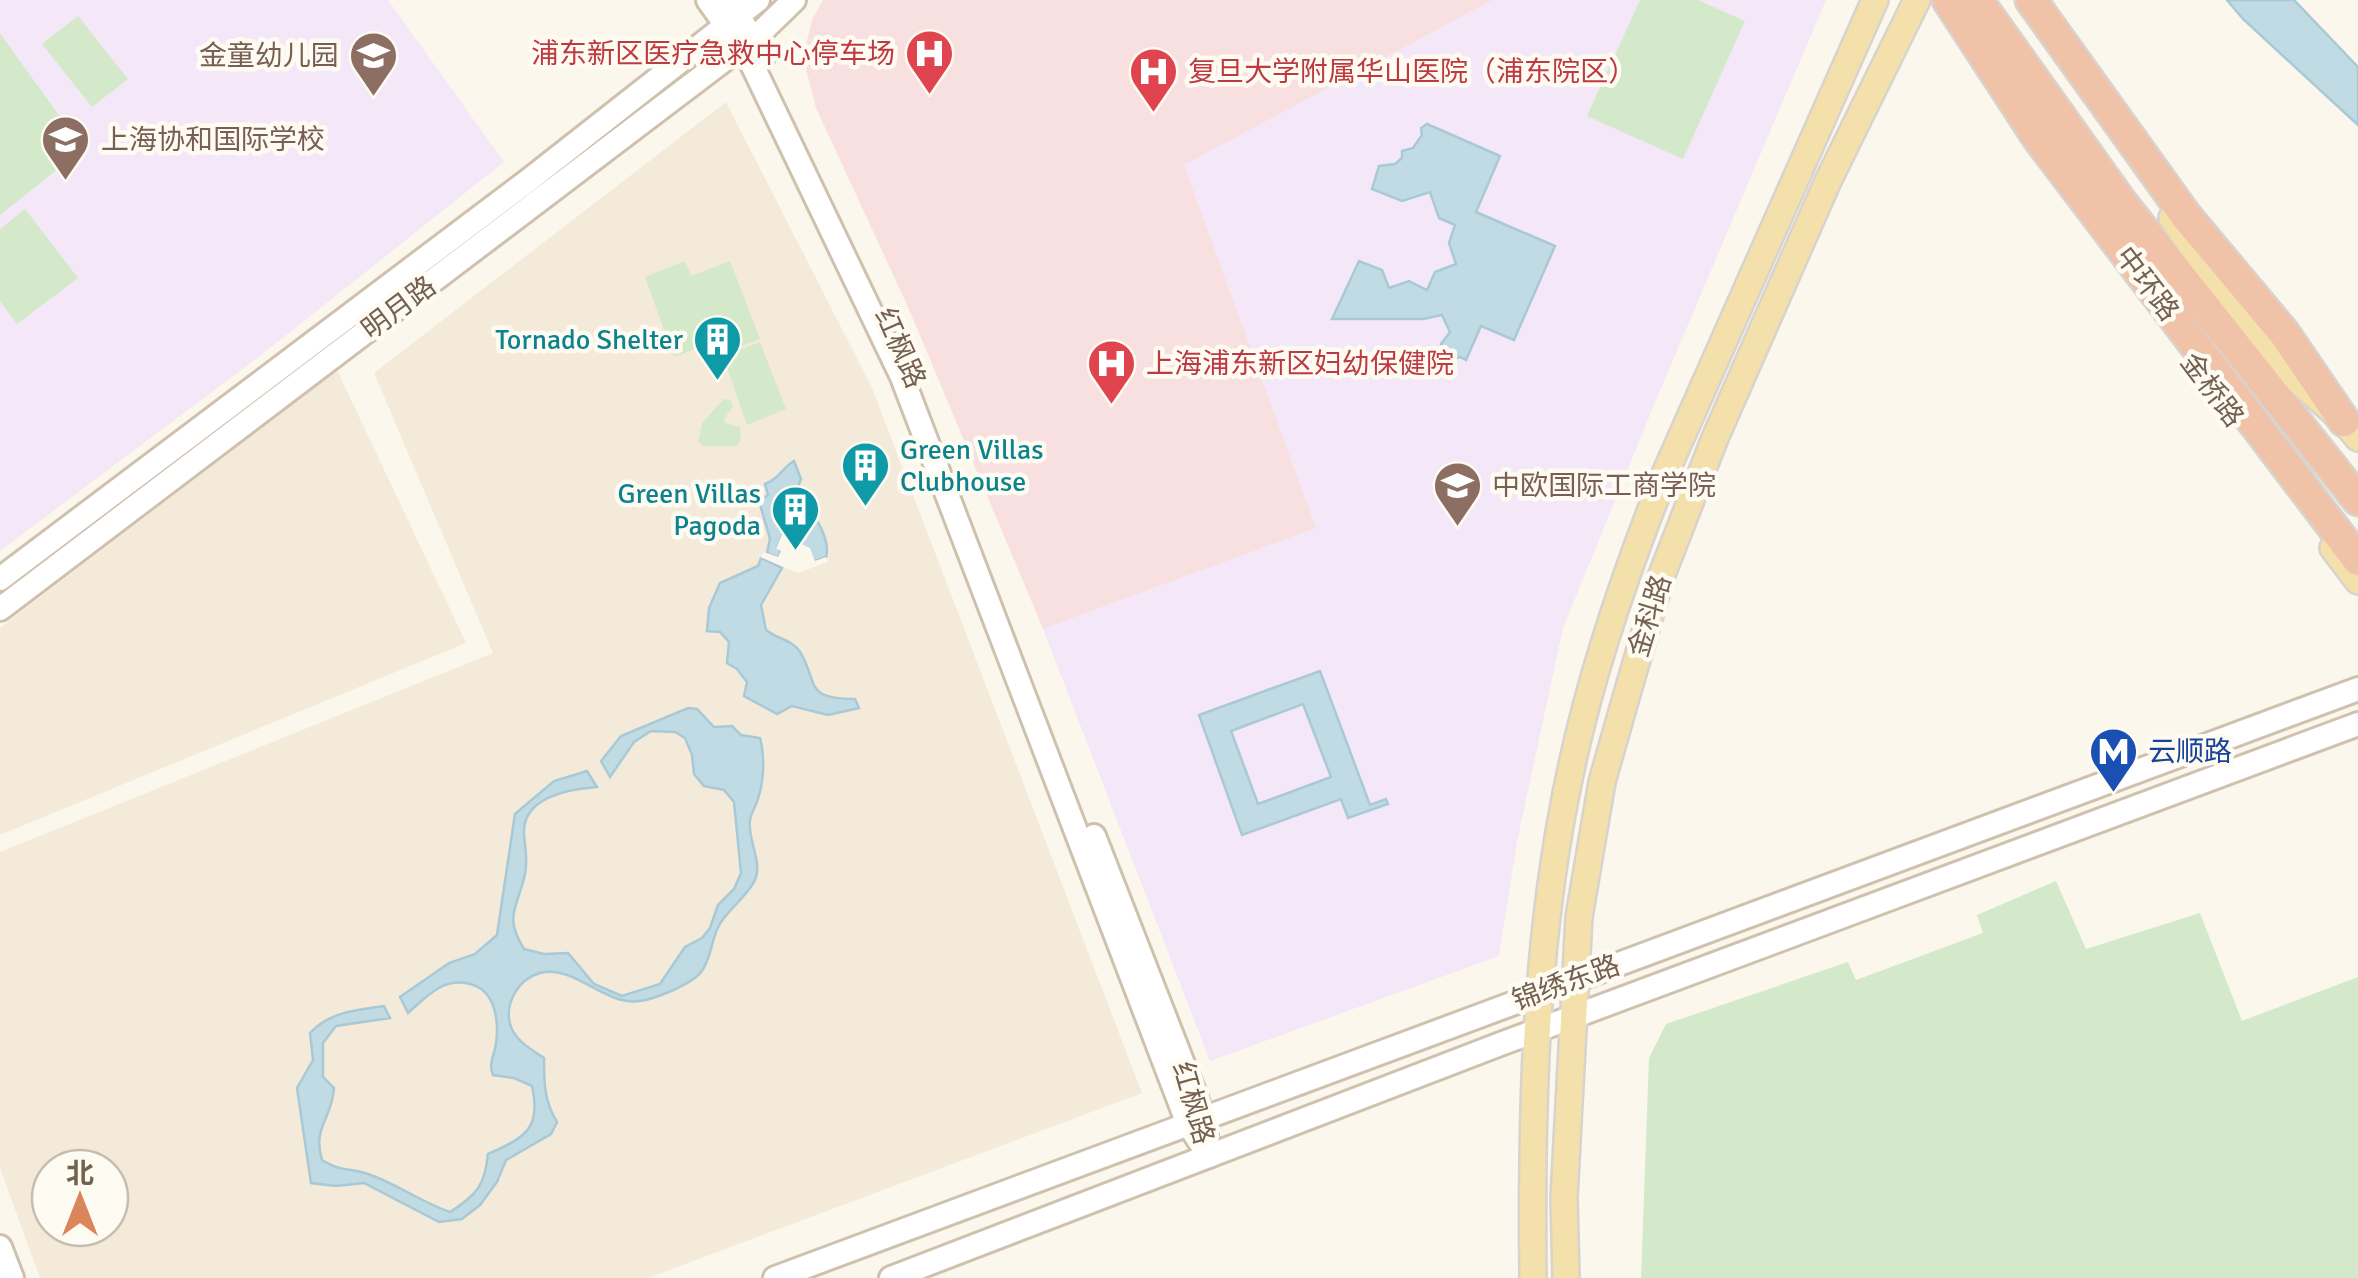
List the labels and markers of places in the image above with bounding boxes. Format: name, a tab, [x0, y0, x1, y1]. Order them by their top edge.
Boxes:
hospital icon: 浦东新区医疗急救中心停车场	[904, 28, 956, 96]
school or university icon: 金童幼儿园	[348, 30, 400, 98]
place label: 浦东新区医疗急救中心停车场	[531, 37, 895, 71]
place label: 金童幼儿园	[199, 39, 339, 73]
hospital icon: 复旦大学附属华山医院（浦东院区）	[1127, 46, 1179, 114]
place label: 复旦大学附属华山医院（浦东院区）	[1188, 55, 1636, 89]
school or university icon: 上海协和国际学校	[40, 114, 92, 182]
place label: 上海协和国际学校	[101, 123, 325, 157]
building icon: Tornado Shelter	[692, 314, 744, 382]
place label: Tornado Shelter	[495, 323, 684, 357]
hospital icon: 上海浦东新区妇幼保健院	[1085, 338, 1137, 406]
place label: 上海浦东新区妇幼保健院	[1146, 347, 1454, 381]
place label: Green Villas Clubhouse	[900, 433, 1044, 499]
building icon: Green Villas Clubhouse	[839, 440, 891, 508]
school or university icon: 中欧国际工商学院	[1431, 460, 1483, 528]
place label: 中欧国际工商学院	[1492, 469, 1716, 503]
place label: Green Villas Pagoda	[617, 477, 761, 543]
building icon: Green Villas Pagoda	[770, 484, 822, 552]
metro station icon: 云顺路	[2087, 726, 2139, 794]
place label: 云顺路	[2148, 735, 2232, 769]

